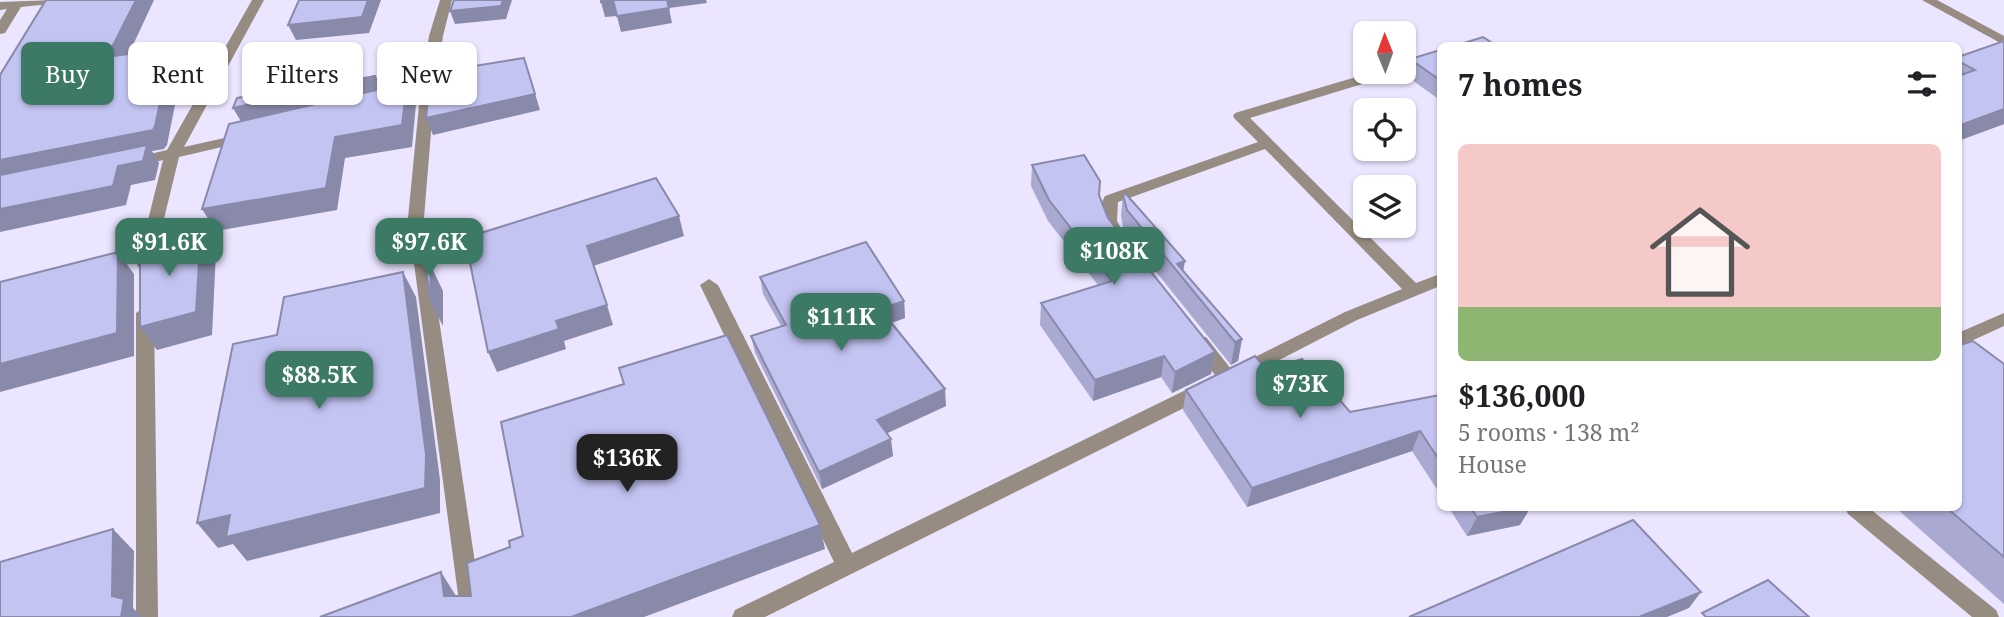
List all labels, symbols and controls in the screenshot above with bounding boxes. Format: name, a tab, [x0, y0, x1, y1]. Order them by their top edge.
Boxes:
north arrow	[1353, 21, 1416, 84]
map controls	[1353, 21, 1416, 238]
chip: Buy	[21, 42, 114, 105]
chip: Rent	[128, 42, 228, 105]
chip: Filters	[242, 42, 363, 105]
chip: New	[377, 42, 477, 105]
text: 7 homes	[1458, 64, 1582, 105]
icon: filters	[1903, 65, 1941, 103]
button: locate	[1353, 98, 1416, 161]
button: layers	[1353, 175, 1416, 238]
icon: home	[1637, 189, 1763, 315]
pin: $91.6K	[112, 218, 226, 278]
pin: $97.6K	[372, 218, 486, 278]
text: $91.6K	[131, 225, 207, 257]
text: $97.6K	[391, 225, 467, 257]
pin: $108K	[1065, 228, 1163, 287]
text: $108K	[1080, 234, 1148, 266]
pin: $111K	[792, 294, 890, 353]
text: $111K	[807, 300, 875, 332]
pin: $88.5K	[262, 352, 376, 411]
text: $88.5K	[281, 358, 357, 390]
pin: $73K	[1259, 360, 1341, 420]
text: $73K	[1272, 367, 1328, 399]
text: $136,000	[1458, 375, 1585, 416]
text: 5 rooms · 138 m²	[1458, 416, 1640, 448]
pin: $136K	[578, 434, 676, 494]
text: $136K	[593, 441, 661, 473]
text: House	[1458, 448, 1527, 480]

